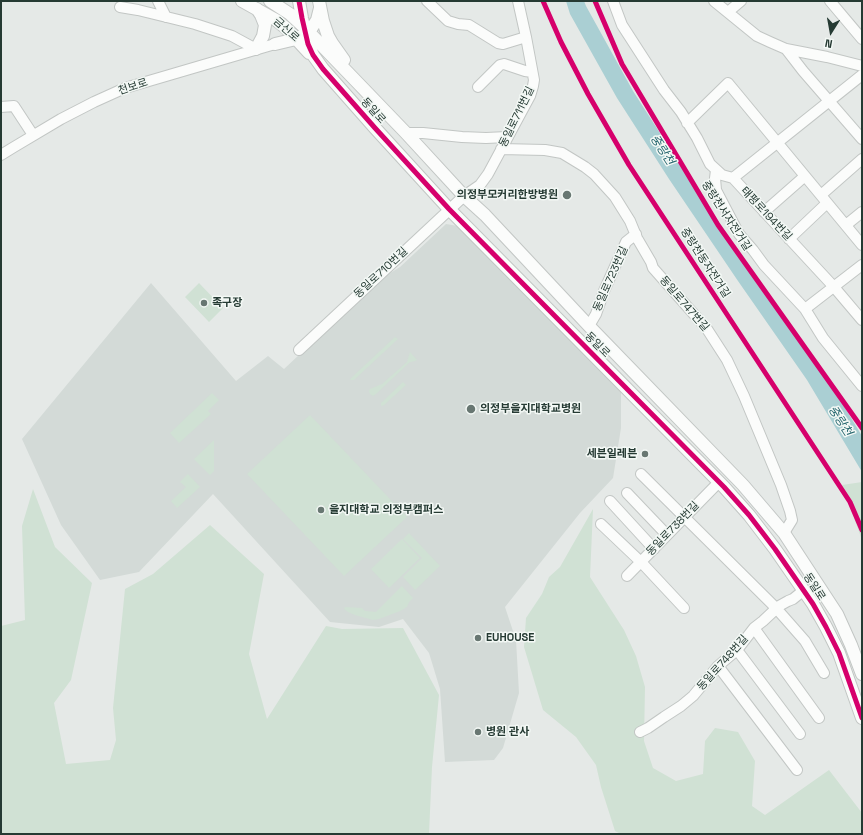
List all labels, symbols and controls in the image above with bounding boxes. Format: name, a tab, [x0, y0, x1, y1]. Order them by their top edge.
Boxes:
north arrow	[811, 12, 851, 52]
street label: 금신로	[270, 15, 302, 45]
text: N	[824, 36, 834, 51]
street label: 천보로	[117, 76, 149, 98]
street label: 동일로711번길	[497, 84, 537, 150]
street label: 동일로	[358, 95, 388, 127]
water label: 중랑천	[647, 132, 677, 168]
street label: 중랑천서자전거길	[698, 178, 754, 254]
street label: 태평로194번길	[738, 184, 794, 244]
place label: 의정부모커리한방병원	[457, 188, 558, 202]
marker: 의정부모커리한방병원	[561, 189, 573, 201]
street label: 중랑천동자전거길	[677, 225, 733, 301]
street label: 동일로723번길	[591, 244, 631, 314]
street label: 동일로710번길	[352, 245, 410, 301]
street label: 동일로747번길	[656, 274, 712, 334]
place label: 족구장	[212, 296, 242, 310]
marker: 족구장	[199, 298, 209, 308]
street label: 동일로	[582, 330, 612, 360]
place label: 의정부을지대학교병원	[480, 402, 581, 416]
marker: 의정부을지대학교병원	[465, 403, 477, 415]
water label: 중랑천	[825, 403, 855, 439]
place label: 세븐일레븐	[586, 447, 637, 461]
marker: 세븐일레븐	[640, 449, 650, 459]
street label: 동일로738번길	[644, 499, 702, 559]
place label: 을지대학교 의정부캠퍼스	[329, 503, 443, 517]
marker: 을지대학교 의정부캠퍼스	[316, 505, 326, 515]
street label: 동일로	[800, 571, 828, 603]
place label: EUHOUSE	[486, 631, 534, 645]
marker: EUHOUSE	[473, 633, 483, 643]
street label: 동일로748번길	[695, 633, 751, 693]
place label: 병원 관사	[486, 725, 529, 739]
marker: 병원 관사	[473, 727, 483, 737]

